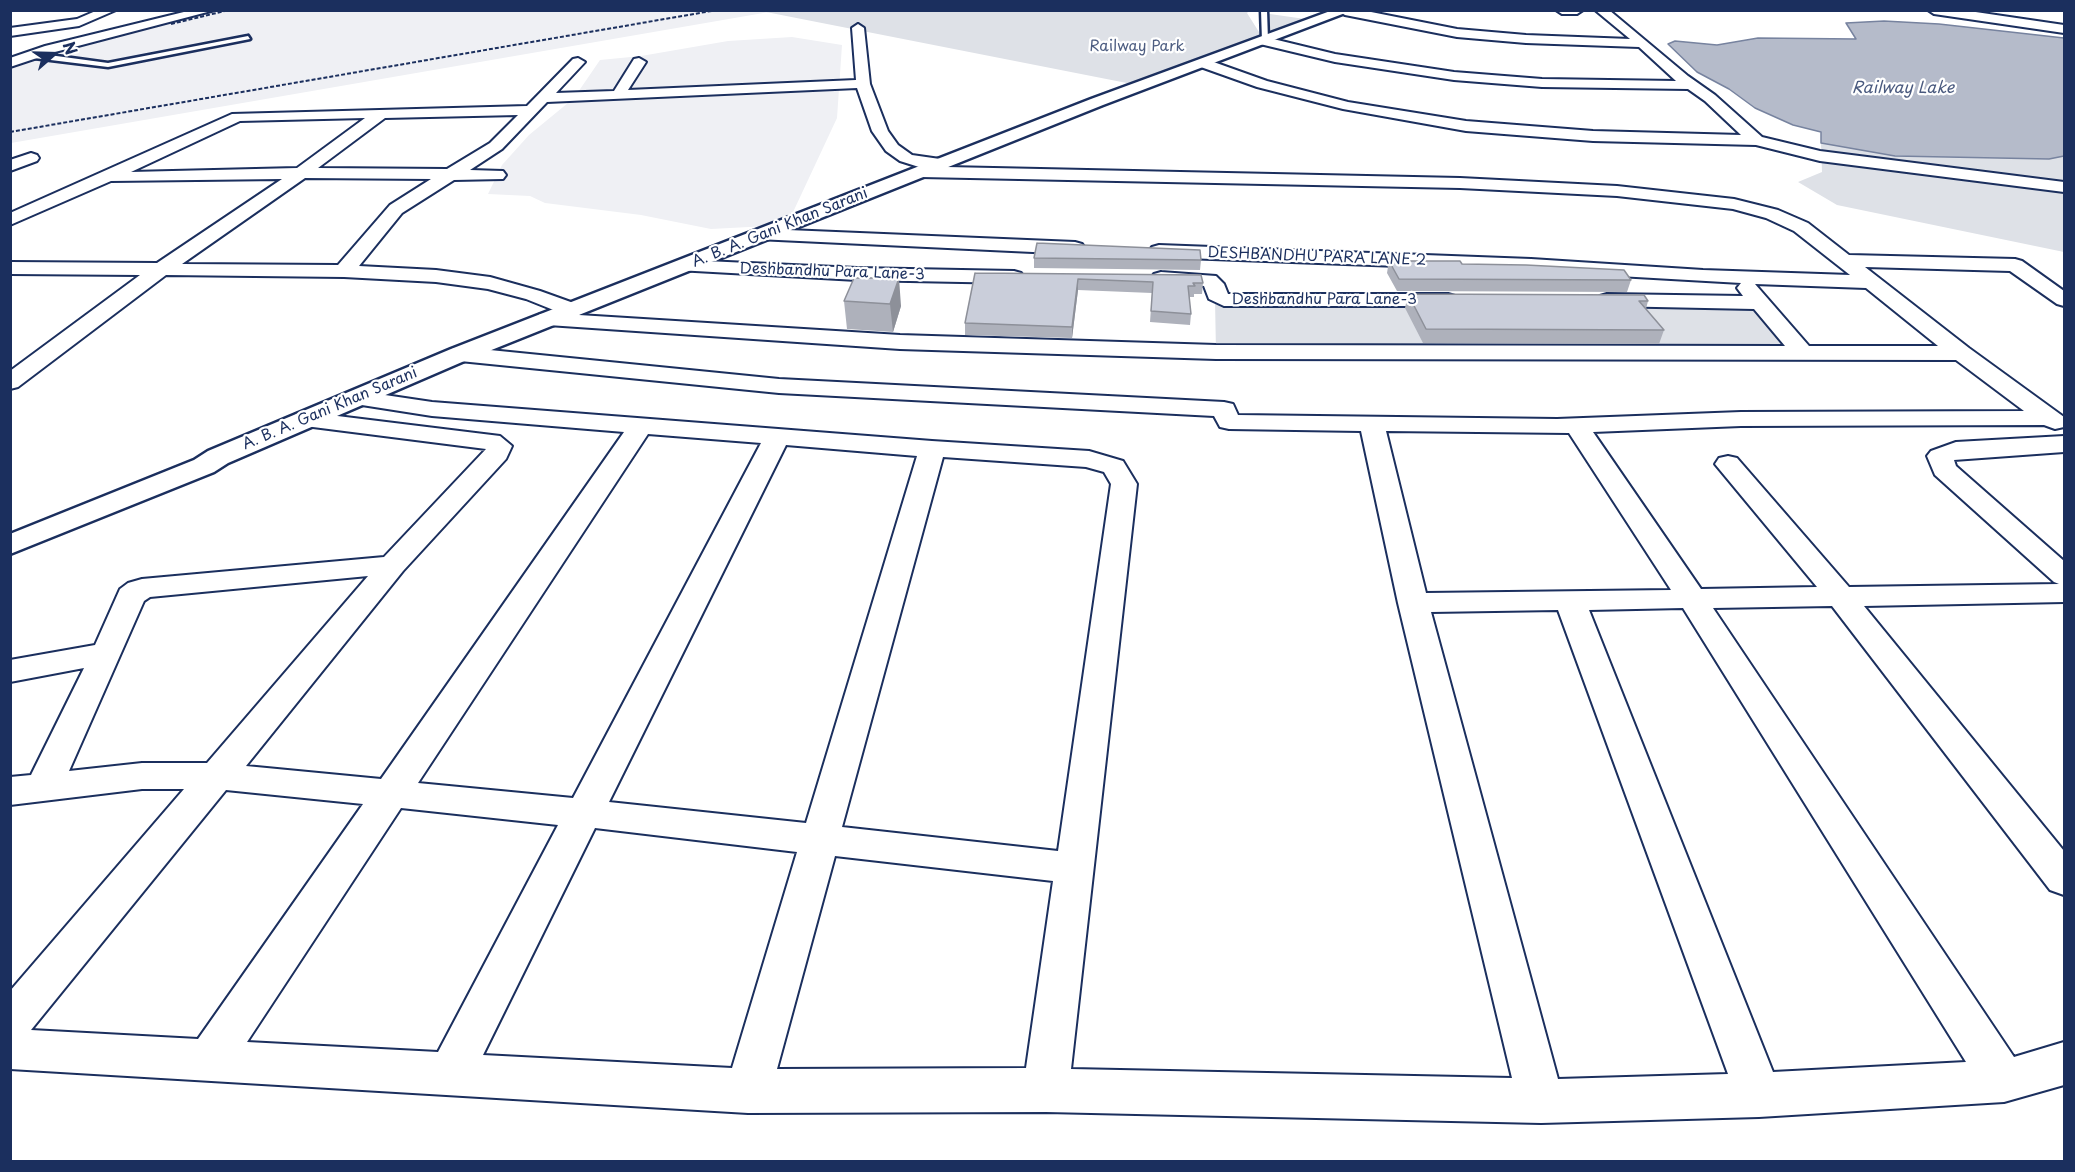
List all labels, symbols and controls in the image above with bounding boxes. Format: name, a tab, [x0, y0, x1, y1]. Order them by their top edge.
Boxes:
north arrow	[24, 24, 84, 84]
text: N	[57, 38, 84, 58]
park label: Railway Park	[1089, 38, 1185, 56]
water label: Railway Lake	[1852, 79, 1954, 99]
street label: A. B. A. Gani Khan Sarani	[689, 184, 871, 272]
street label: DESHBANDHU PARA LANE 2	[1207, 244, 1427, 270]
street label: Deshbandhu Para Lane-3	[739, 260, 925, 284]
street label: Deshbandhu Para Lane-3	[1231, 291, 1417, 309]
street label: A. B. A. Gani Khan Sarani	[240, 364, 420, 454]

